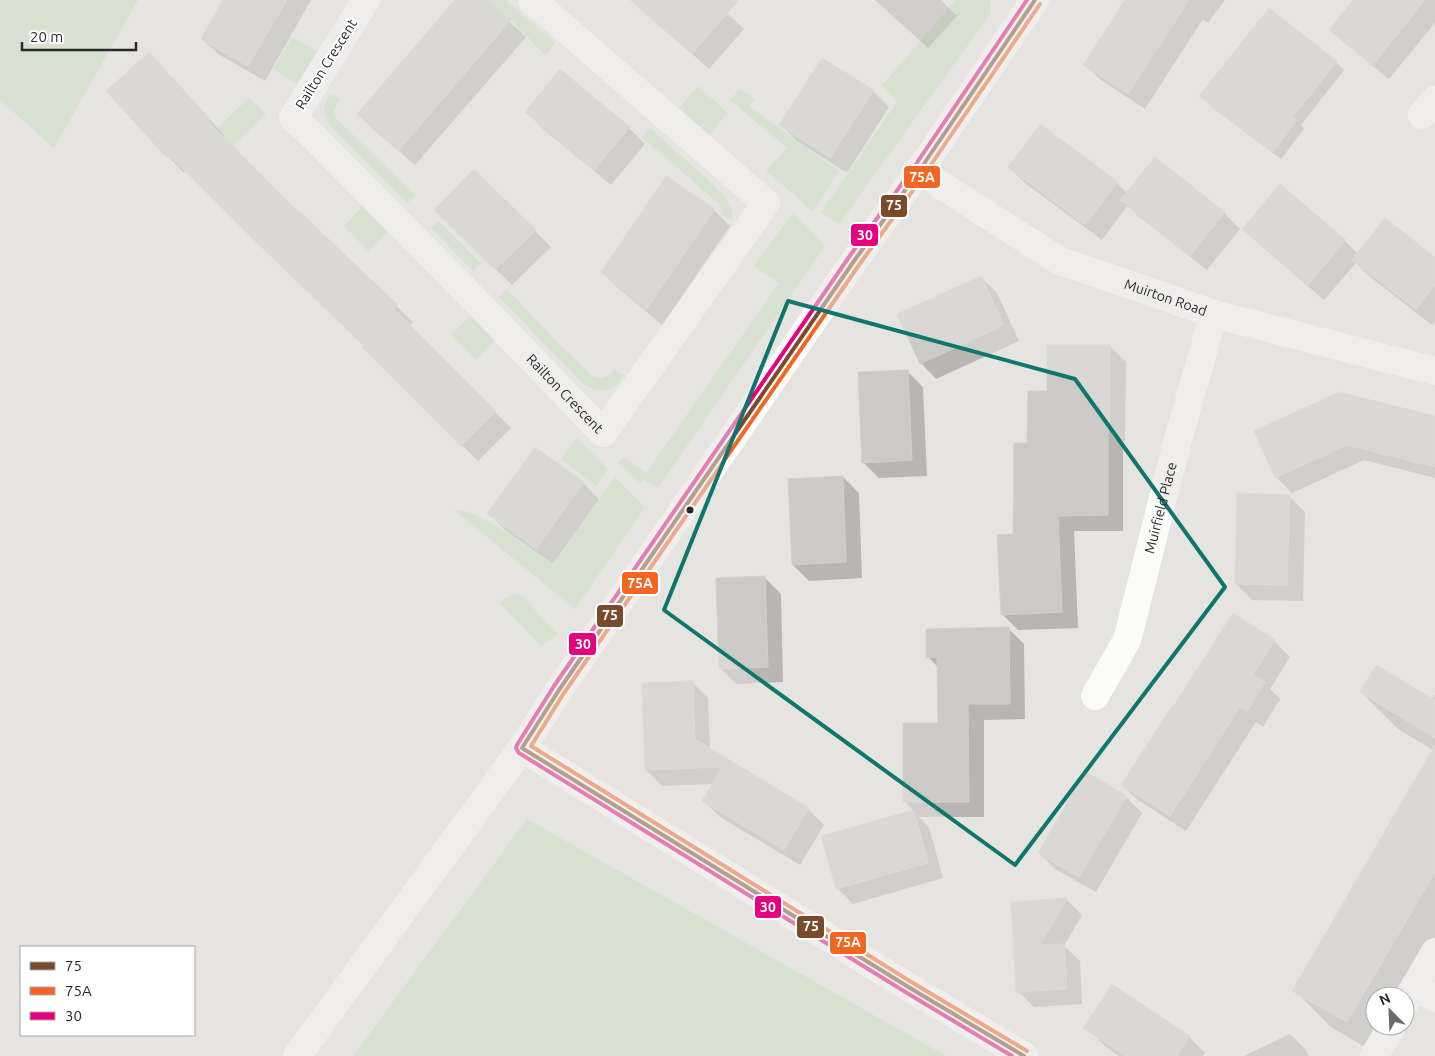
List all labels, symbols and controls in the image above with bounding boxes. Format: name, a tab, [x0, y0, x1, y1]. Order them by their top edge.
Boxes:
street label: Railton Crescent	[292, 16, 360, 112]
scale bar	[22, 20, 136, 52]
text: 20 m	[30, 28, 63, 45]
line badge: 75A	[903, 165, 941, 189]
text: 75A	[909, 169, 935, 185]
line badge: 75	[880, 194, 908, 218]
text: 75	[886, 197, 902, 213]
line badge: 30	[850, 223, 879, 247]
text: 30	[857, 227, 873, 243]
street label: Muirton Road	[1122, 276, 1209, 319]
street label: Railton Crescent	[523, 351, 607, 437]
street label: Muirfield Place	[1141, 460, 1180, 555]
unlabelled marker	[685, 505, 695, 515]
line badge: 75A	[621, 571, 659, 595]
text: 75A	[627, 575, 653, 591]
line badge: 75	[596, 604, 624, 628]
text: 75	[602, 607, 618, 623]
line badge: 30	[568, 632, 597, 656]
text: 30	[575, 636, 591, 652]
line badge: 30	[754, 895, 782, 919]
text: 30	[760, 899, 776, 915]
line badge: 75	[796, 915, 825, 939]
text: 75	[803, 918, 819, 934]
line badge: 75A	[829, 931, 867, 955]
text: 75A	[835, 934, 861, 950]
legend	[20, 946, 195, 1036]
text: 75	[65, 957, 82, 974]
text: 75A	[65, 982, 92, 999]
north arrow	[1365, 986, 1415, 1036]
text: N	[1377, 990, 1393, 1009]
text: 30	[65, 1007, 82, 1024]

